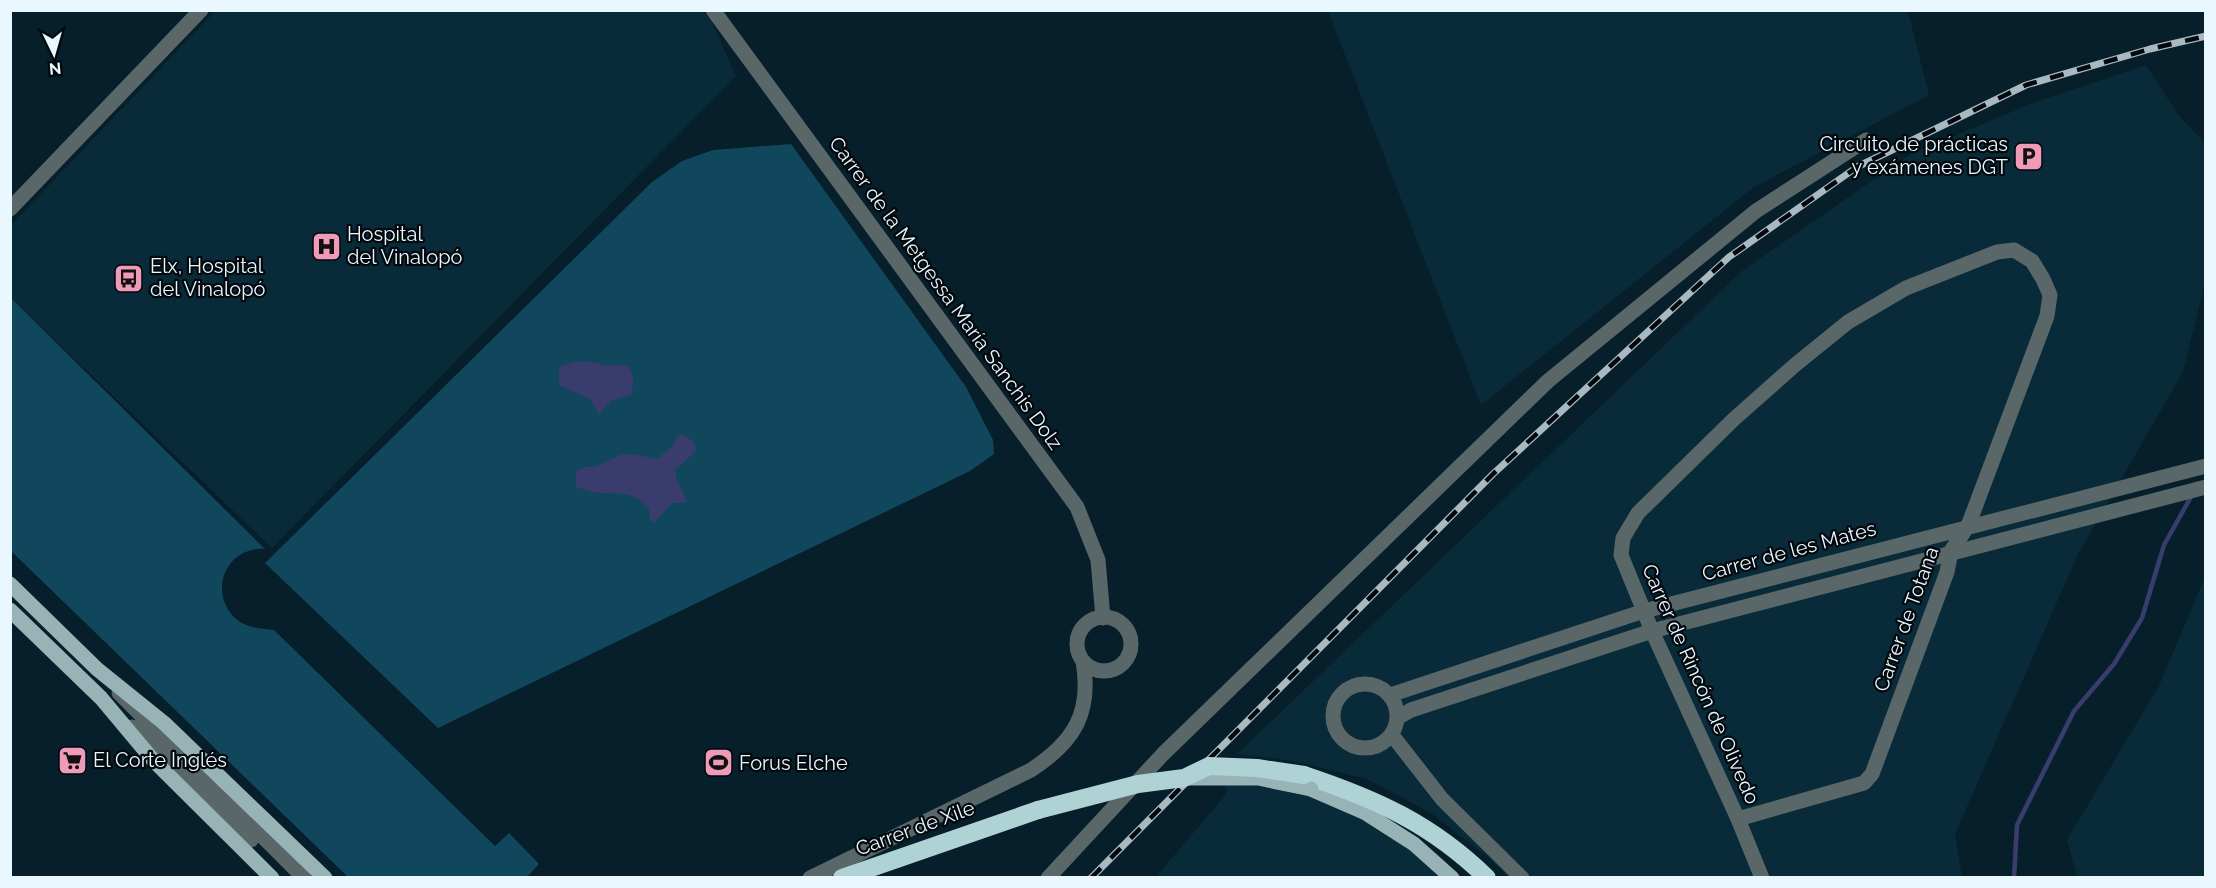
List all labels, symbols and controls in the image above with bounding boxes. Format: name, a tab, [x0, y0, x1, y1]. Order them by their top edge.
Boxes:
north arrow	[24, 24, 84, 84]
text: N	[48, 58, 62, 78]
street label: Carrer de la Metgessa María Sanchis Dolz	[824, 132, 1068, 454]
place label: Circuito de prácticas y exámenes DGT	[1819, 132, 2008, 179]
parking icon: Circuito de prácticas y exámenes DGT	[2013, 140, 2045, 172]
place label: Hospital del Vinalopó	[347, 222, 463, 269]
hospital icon: Hospital del Vinalopó	[310, 230, 342, 262]
place label: Elx, Hospital del Vinalopó	[150, 254, 266, 301]
bus stop icon: Elx, Hospital del Vinalopó	[113, 262, 145, 294]
street label: Carrer de les Mates	[1699, 516, 1879, 586]
street label: Carrer de Totana	[1869, 543, 1943, 695]
street label: Carrer de Rincón de Olivedo	[1637, 560, 1765, 808]
supermarket icon: El Corte Inglés	[56, 744, 88, 776]
sports icon: Forus Elche	[702, 747, 734, 779]
place label: El Corte Inglés	[93, 748, 227, 772]
place label: Forus Elche	[739, 751, 848, 775]
street label: Carrer de Xile	[852, 795, 978, 861]

